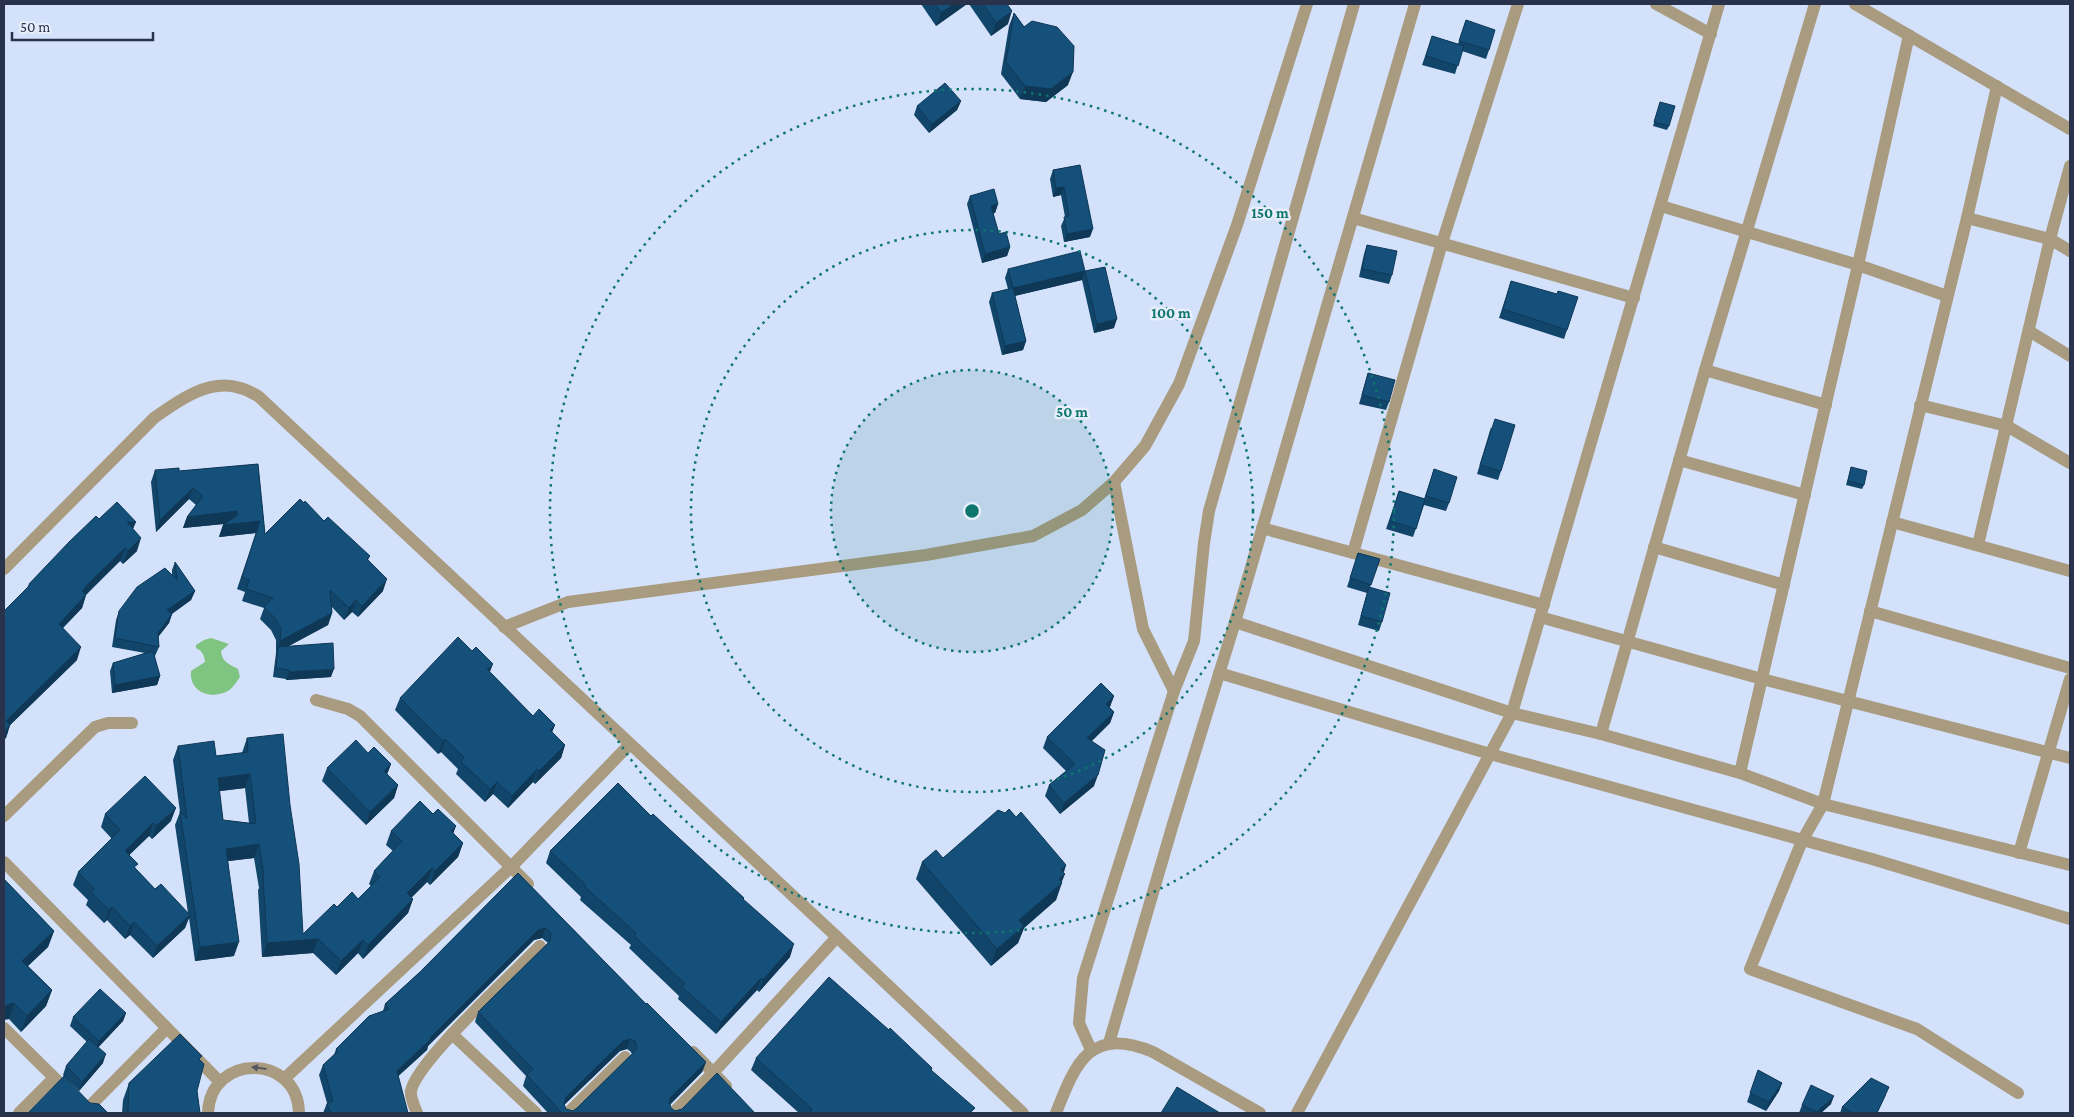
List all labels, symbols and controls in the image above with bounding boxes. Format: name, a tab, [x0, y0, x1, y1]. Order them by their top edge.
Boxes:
scale bar	[12, 10, 154, 42]
text: 50 m	[20, 19, 50, 35]
text: 150 m	[1251, 205, 1289, 221]
text: 100 m	[1151, 305, 1191, 321]
text: 50 m	[1056, 404, 1088, 420]
centre of rings	[963, 502, 981, 520]
one-way arrow	[251, 1064, 267, 1072]

